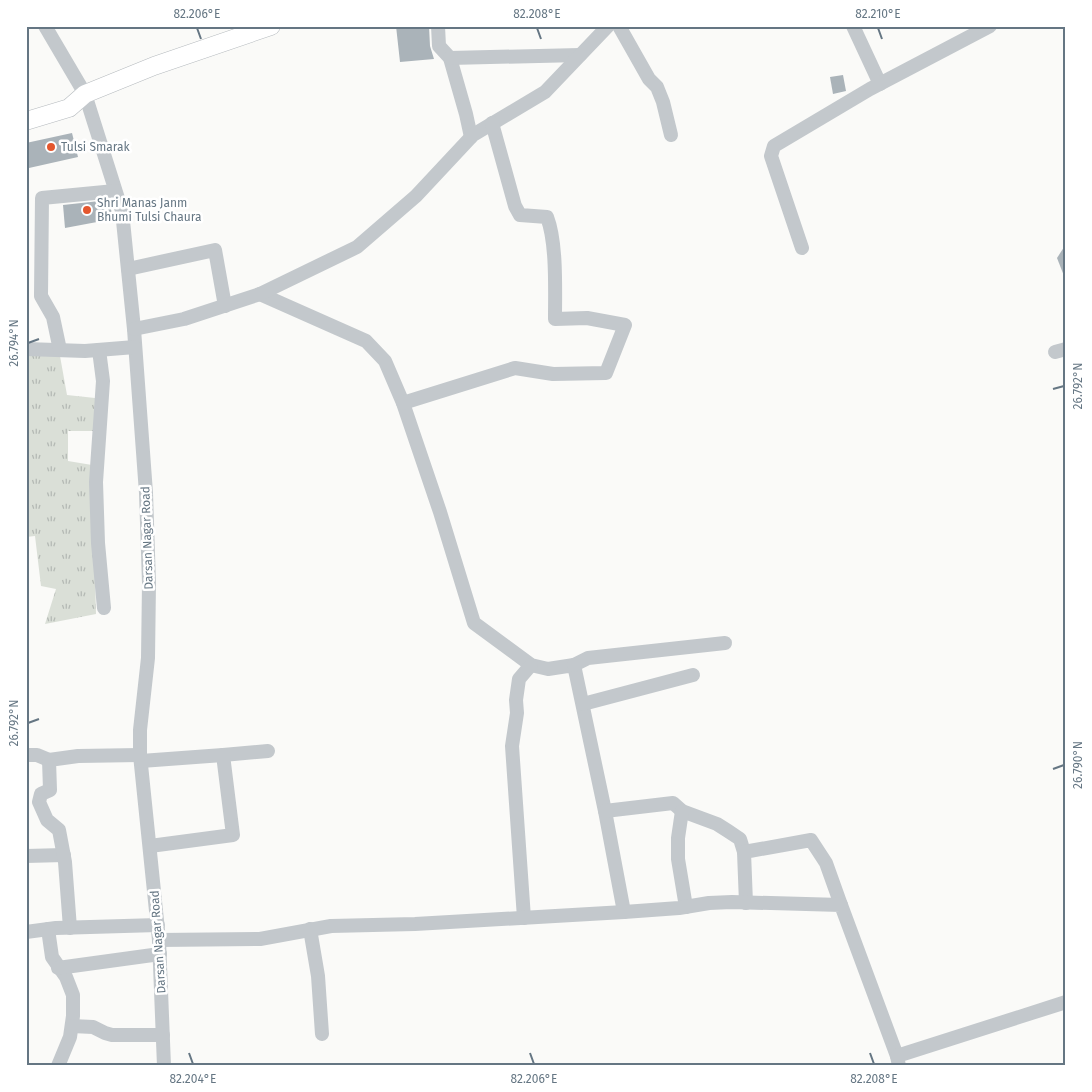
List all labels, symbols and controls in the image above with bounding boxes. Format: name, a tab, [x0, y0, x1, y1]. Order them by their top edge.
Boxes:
text: 82.206°E	[174, 7, 220, 21]
text: 82.208°E	[513, 7, 561, 21]
text: 82.210°E	[855, 7, 901, 21]
place label: Tulsi Smarak	[61, 140, 130, 154]
marker: Tulsi Smarak	[45, 141, 57, 153]
place label: Shri Manas Janm Bhumi Tulsi Chaura	[97, 196, 201, 224]
marker: Shri Manas Janm Bhumi Tulsi Chaura	[81, 204, 93, 216]
text: 26.794°N	[7, 319, 21, 367]
text: 26.792°N	[1071, 363, 1085, 409]
street label: Darsan Nagar Road	[138, 486, 156, 590]
text: 26.792°N	[7, 700, 21, 746]
text: 26.790°N	[1071, 741, 1085, 789]
street label: Darsan Nagar Road	[147, 890, 169, 994]
text: 82.204°E	[169, 1072, 217, 1086]
text: 82.206°E	[511, 1072, 557, 1086]
text: 82.208°E	[850, 1072, 898, 1086]

